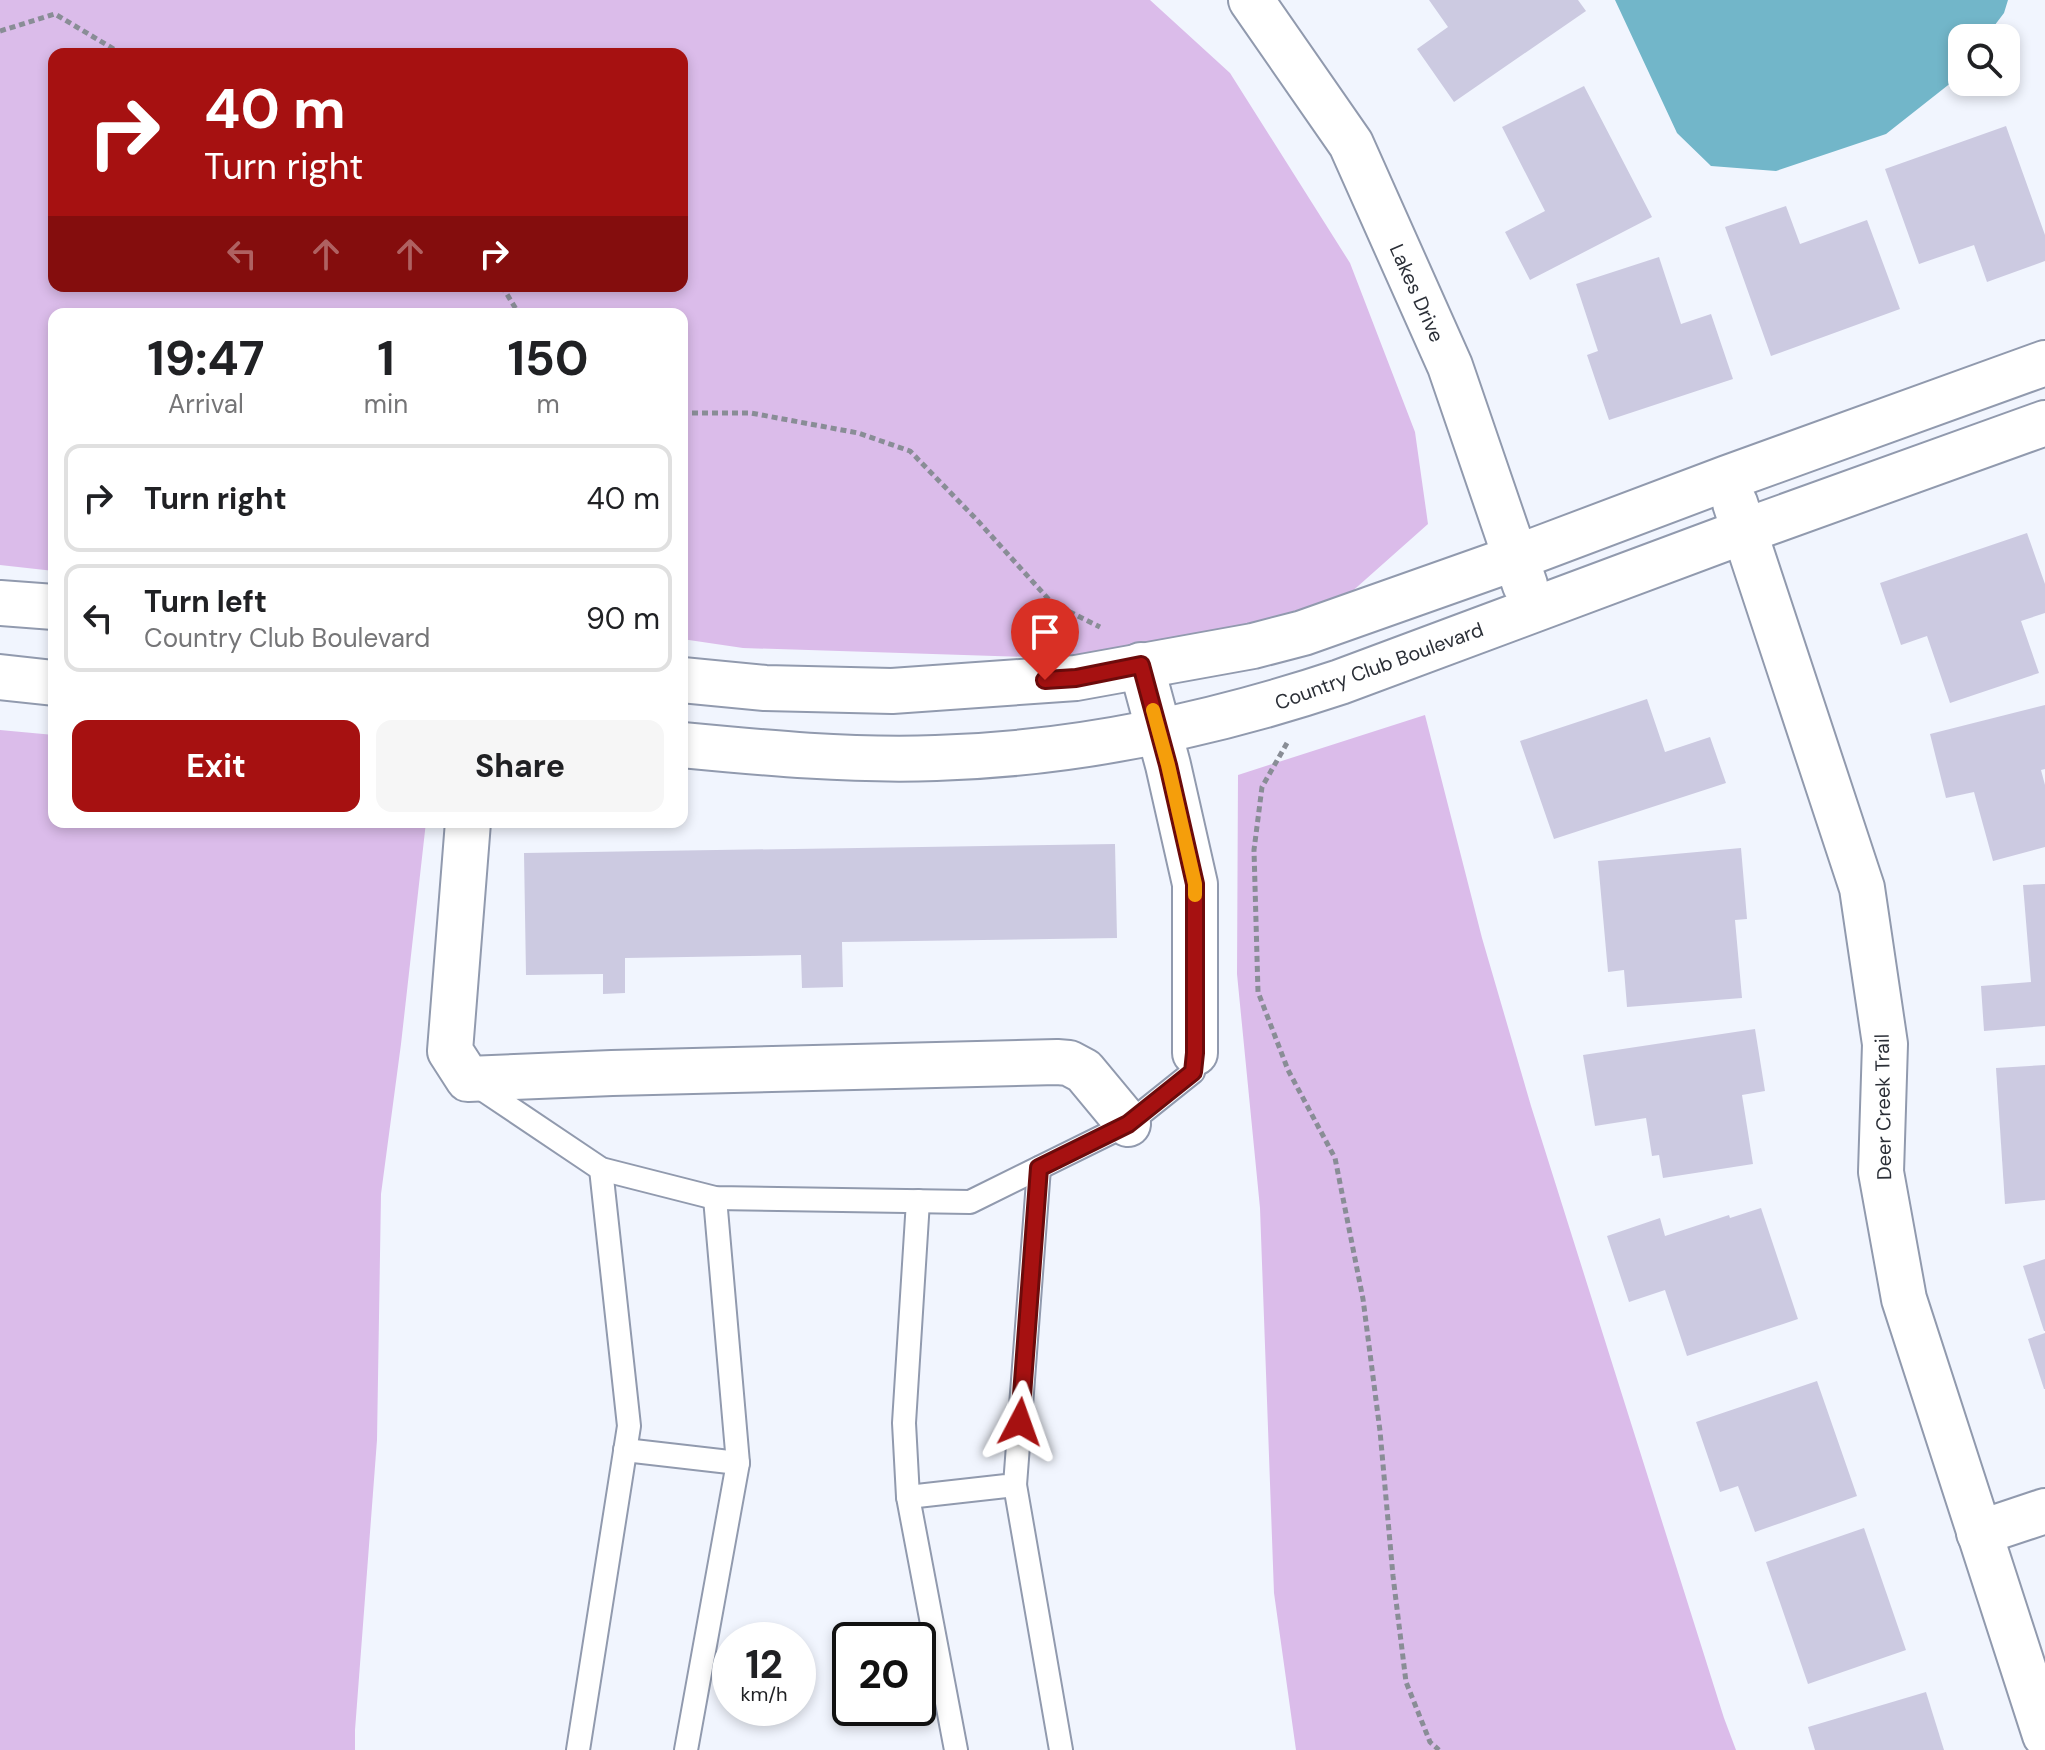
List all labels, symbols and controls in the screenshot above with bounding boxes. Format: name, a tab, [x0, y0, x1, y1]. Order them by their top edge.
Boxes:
map controls	[1948, 24, 2020, 96]
button: search	[1948, 24, 2020, 96]
text: 40 m	[204, 72, 346, 145]
icon: right	[72, 80, 176, 184]
text: Turn right	[204, 143, 363, 190]
icon: left	[220, 232, 264, 276]
icon: ahead	[304, 232, 348, 276]
icon: ahead	[388, 232, 432, 276]
icon: right	[472, 232, 516, 276]
street label: Lakes Drive	[1384, 240, 1450, 346]
text: 19:47	[147, 327, 264, 390]
text: 1	[377, 327, 395, 390]
text: 150	[508, 327, 589, 390]
text: Arrival	[168, 387, 244, 421]
text: min	[364, 387, 408, 421]
text: m	[536, 387, 560, 421]
icon: right	[76, 476, 120, 520]
text: Turn right	[144, 479, 287, 518]
text: 40 m	[587, 479, 660, 518]
text: Turn left	[144, 582, 267, 621]
icon: left	[76, 596, 120, 640]
pin	[1011, 598, 1079, 680]
text: 90 m	[586, 599, 660, 638]
icon: arrive	[1023, 610, 1067, 654]
street label: Country Club Boulevard	[1271, 616, 1487, 716]
text: Country Club Boulevard	[144, 621, 430, 655]
button: Exit	[72, 720, 360, 812]
button: Share	[376, 720, 664, 812]
street label: Deer Creek Trail	[1869, 1034, 1897, 1180]
position arrow	[978, 1380, 1062, 1464]
speed limit sign: 20	[832, 1622, 936, 1726]
text: 12	[745, 1638, 783, 1690]
text: km/h	[740, 1681, 788, 1707]

